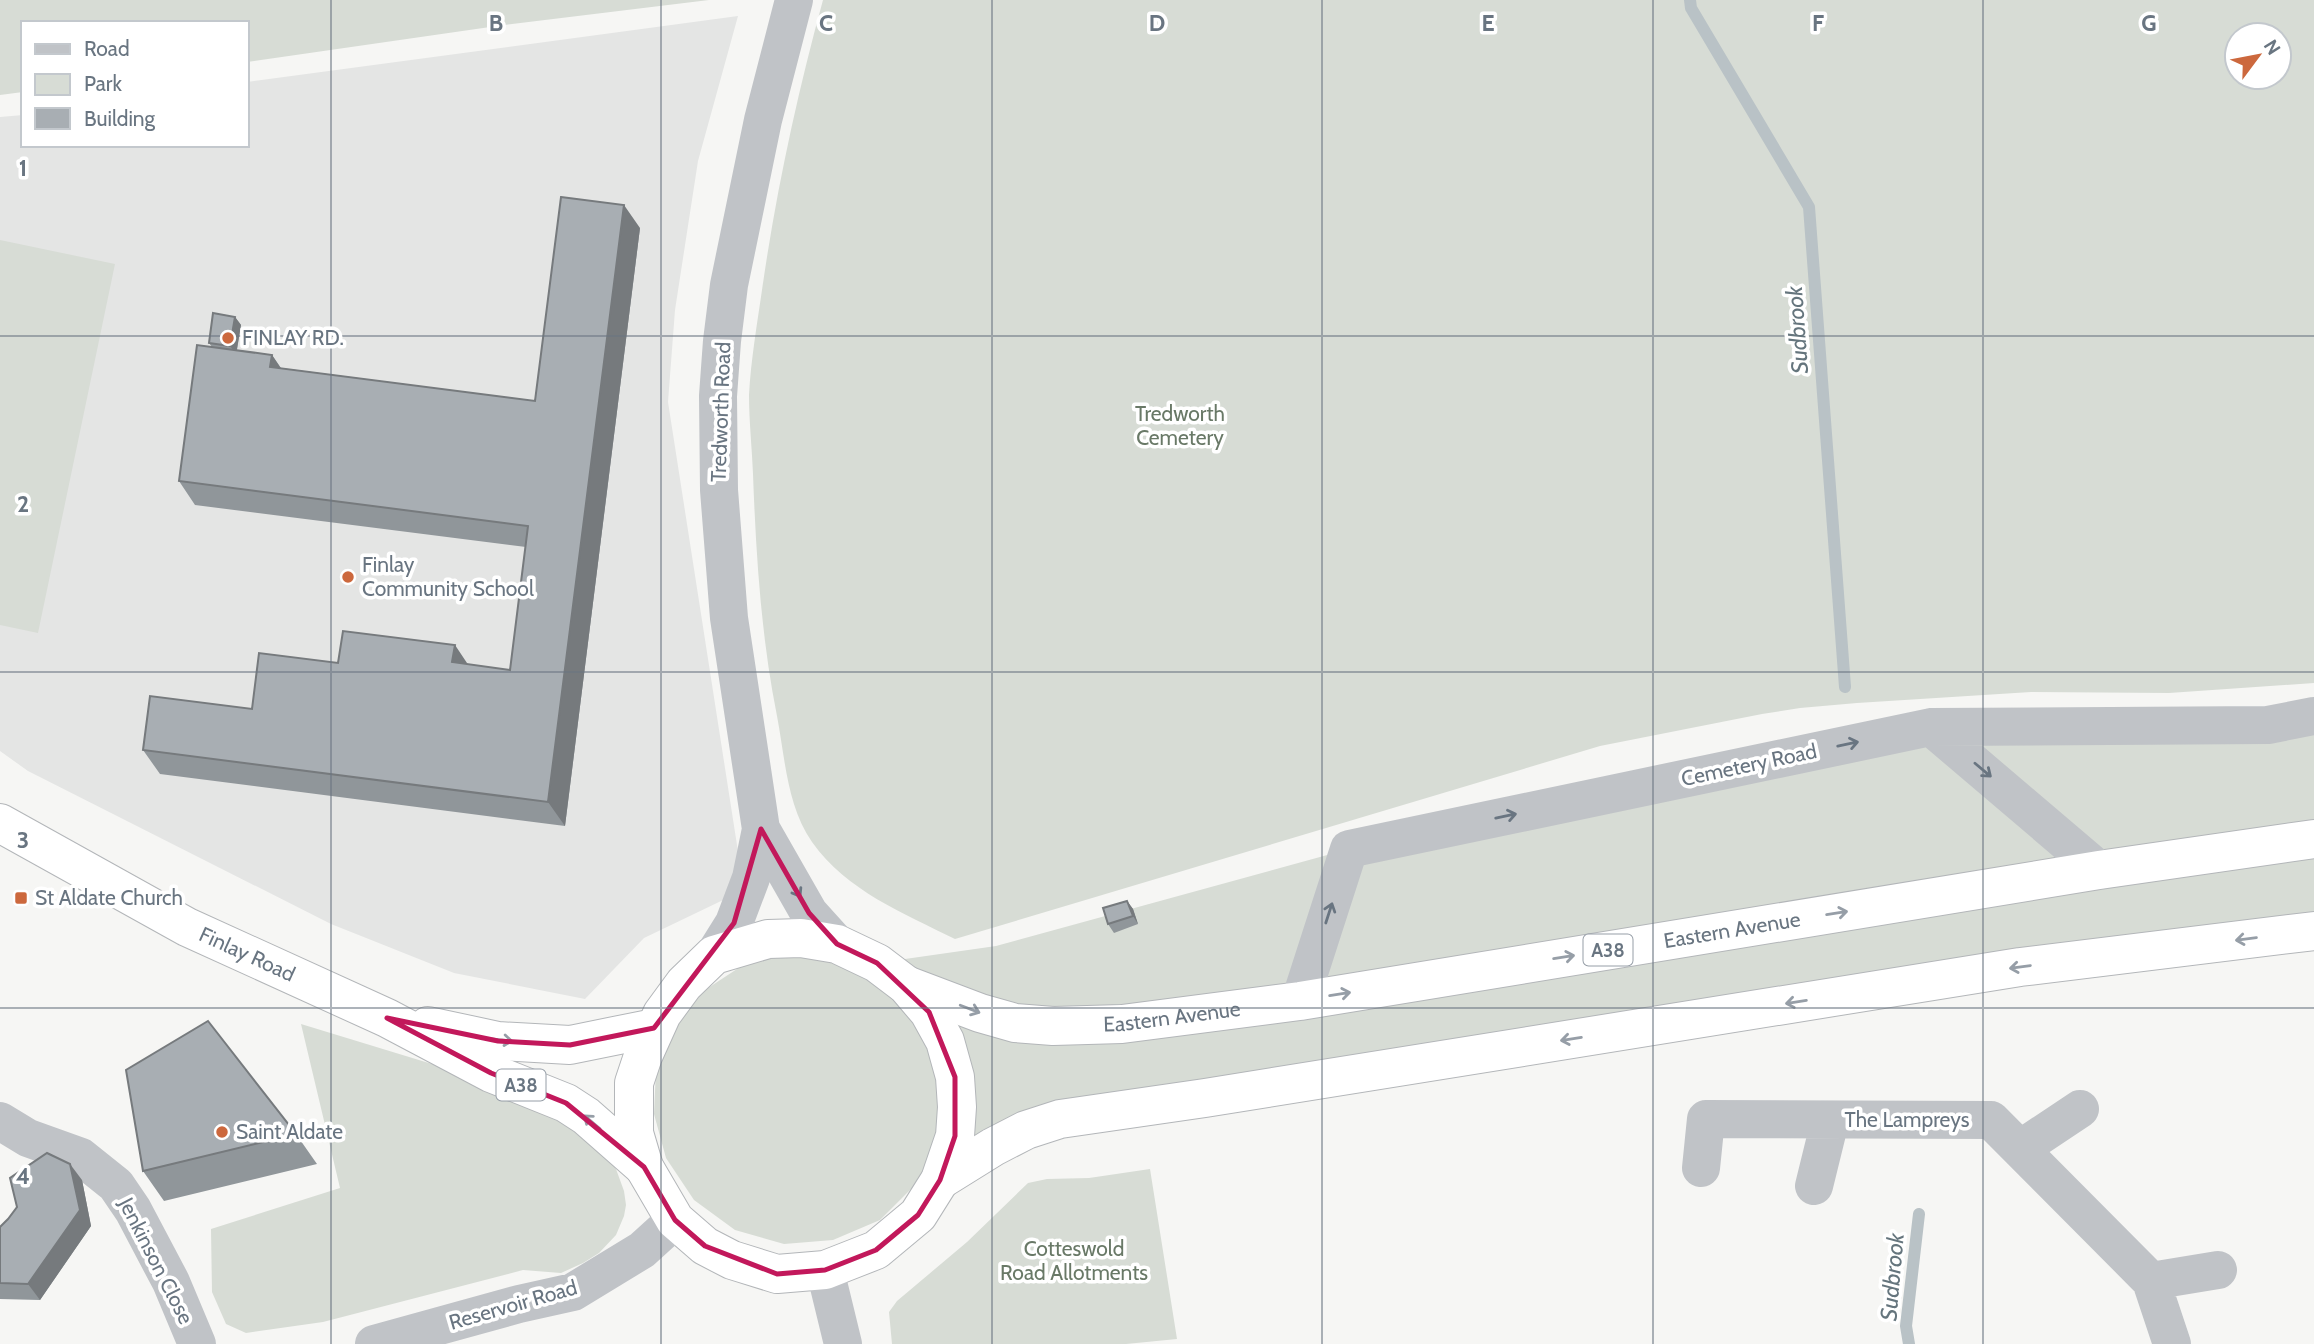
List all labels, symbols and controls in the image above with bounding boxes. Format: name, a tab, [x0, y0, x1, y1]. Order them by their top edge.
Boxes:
text: B	[489, 9, 503, 37]
text: C	[819, 9, 833, 37]
text: D	[1149, 9, 1165, 37]
text: E	[1481, 9, 1495, 37]
text: F	[1812, 9, 1824, 37]
text: G	[2141, 9, 2157, 37]
legend	[21, 21, 248, 147]
north arrow	[2223, 21, 2293, 91]
text: N	[2259, 35, 2285, 59]
text: Road	[84, 36, 130, 61]
text: Park	[84, 71, 122, 96]
text: Building	[84, 106, 156, 131]
text: 1	[19, 154, 27, 182]
water label: Sudbrook	[1780, 284, 1814, 375]
place label: FINLAY RD.	[242, 325, 344, 350]
marker: FINLAY RD.	[220, 330, 236, 346]
street label: Tredworth Road	[706, 342, 735, 482]
park label: Tredworth Cemetery	[1135, 401, 1225, 450]
text: 2	[17, 490, 29, 518]
place label: Finlay Community School	[362, 552, 534, 601]
marker: Finlay Community School	[340, 569, 356, 585]
one-way arrow	[1836, 736, 1859, 750]
street label: Cemetery Road	[1679, 738, 1819, 791]
one-way arrow	[1974, 762, 1992, 778]
one-way arrow	[1494, 808, 1517, 822]
text: 3	[17, 826, 29, 854]
one-way arrow	[788, 878, 802, 898]
place label: St Aldate Church	[35, 885, 183, 910]
marker: St Aldate Church	[13, 890, 29, 906]
one-way arrow	[1323, 902, 1336, 924]
street label: Eastern Avenue	[1662, 906, 1802, 953]
one-way arrow	[1825, 906, 1848, 919]
street label: Finlay Road	[195, 921, 299, 987]
one-way arrow	[2235, 932, 2258, 945]
road number: A38	[1584, 934, 1632, 966]
one-way arrow	[1553, 950, 1575, 963]
one-way arrow	[2010, 960, 2032, 973]
one-way arrow	[1328, 987, 1351, 1000]
street label: Eastern Avenue	[1103, 996, 1242, 1037]
one-way arrow	[1785, 996, 1808, 1009]
one-way arrow	[958, 1004, 980, 1017]
one-way arrow	[1560, 1033, 1583, 1046]
one-way arrow	[490, 1034, 513, 1047]
road number: A38	[496, 1070, 546, 1100]
street label: The Lampreys	[1845, 1107, 1970, 1132]
one-way arrow	[584, 1114, 602, 1130]
place label: Saint Aldate	[236, 1119, 343, 1144]
marker: Saint Aldate	[214, 1124, 230, 1140]
text: 4	[16, 1162, 30, 1190]
street label: Jenkinson Close	[113, 1192, 199, 1328]
water label: Sudbrook	[1874, 1231, 1910, 1322]
park label: Cotteswold Road Allotments	[1000, 1236, 1148, 1285]
street label: Reservoir Road	[446, 1274, 580, 1335]

